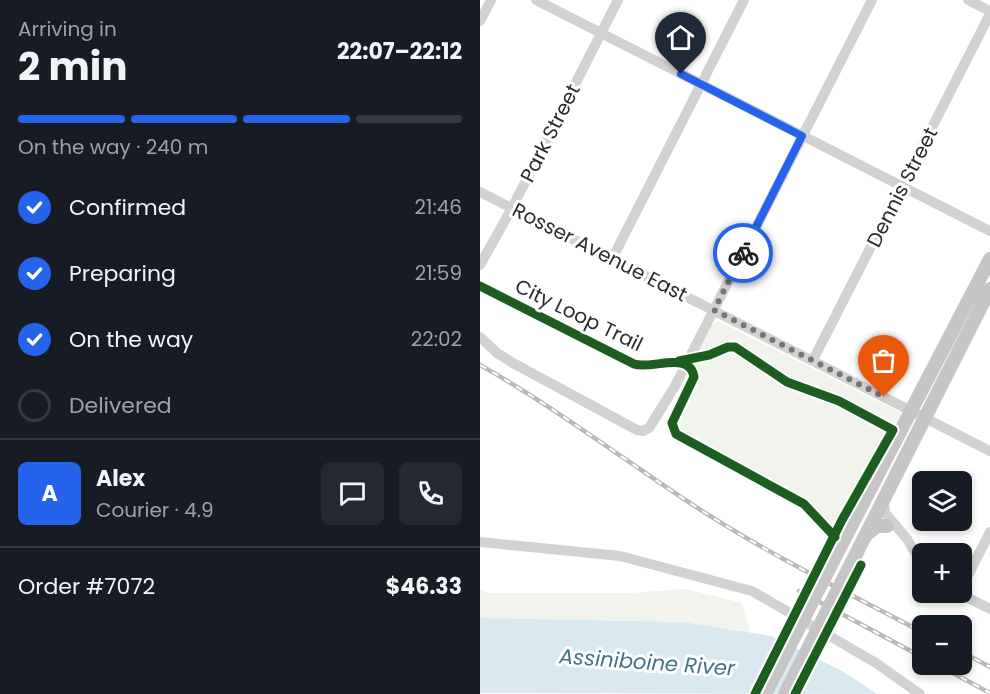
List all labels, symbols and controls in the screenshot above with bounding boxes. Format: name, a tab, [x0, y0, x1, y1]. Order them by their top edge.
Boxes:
pin	[655, 12, 706, 74]
text: Arriving in	[18, 15, 117, 43]
icon: home	[664, 21, 697, 54]
text: 22:07–22:12	[337, 36, 462, 67]
text: 2 min	[18, 39, 128, 94]
street label: Park Street	[513, 79, 587, 187]
street label: Dennis Street	[860, 122, 944, 252]
text: On the way · 240 m	[18, 133, 208, 161]
icon: check	[18, 191, 51, 224]
text: Confirmed	[69, 192, 186, 223]
text: 21:46	[415, 193, 462, 221]
street label: Rosser Avenue East	[508, 196, 692, 308]
courier	[713, 223, 773, 283]
icon: bike	[727, 237, 760, 270]
icon: check	[18, 257, 51, 290]
text: Preparing	[69, 258, 176, 289]
text: 21:59	[415, 259, 462, 287]
street label: City Loop Trail	[510, 272, 648, 358]
icon: check	[18, 323, 51, 356]
text: On the way	[69, 324, 193, 355]
text: 22:02	[411, 325, 462, 353]
pin	[858, 335, 909, 397]
icon: bag	[867, 344, 900, 377]
text: Delivered	[69, 390, 172, 421]
button: chat	[321, 462, 384, 525]
button: phone	[399, 462, 462, 525]
text: Alex	[96, 463, 145, 494]
map controls	[912, 471, 972, 675]
button: layers	[912, 471, 972, 531]
text: A	[41, 478, 58, 509]
text: Courier · 4.9	[96, 496, 214, 524]
button: +	[912, 543, 972, 603]
text: Order #7072	[18, 571, 155, 602]
text: $46.33	[386, 571, 462, 602]
button: −	[912, 615, 972, 675]
water label: Assiniboine River	[557, 641, 737, 683]

